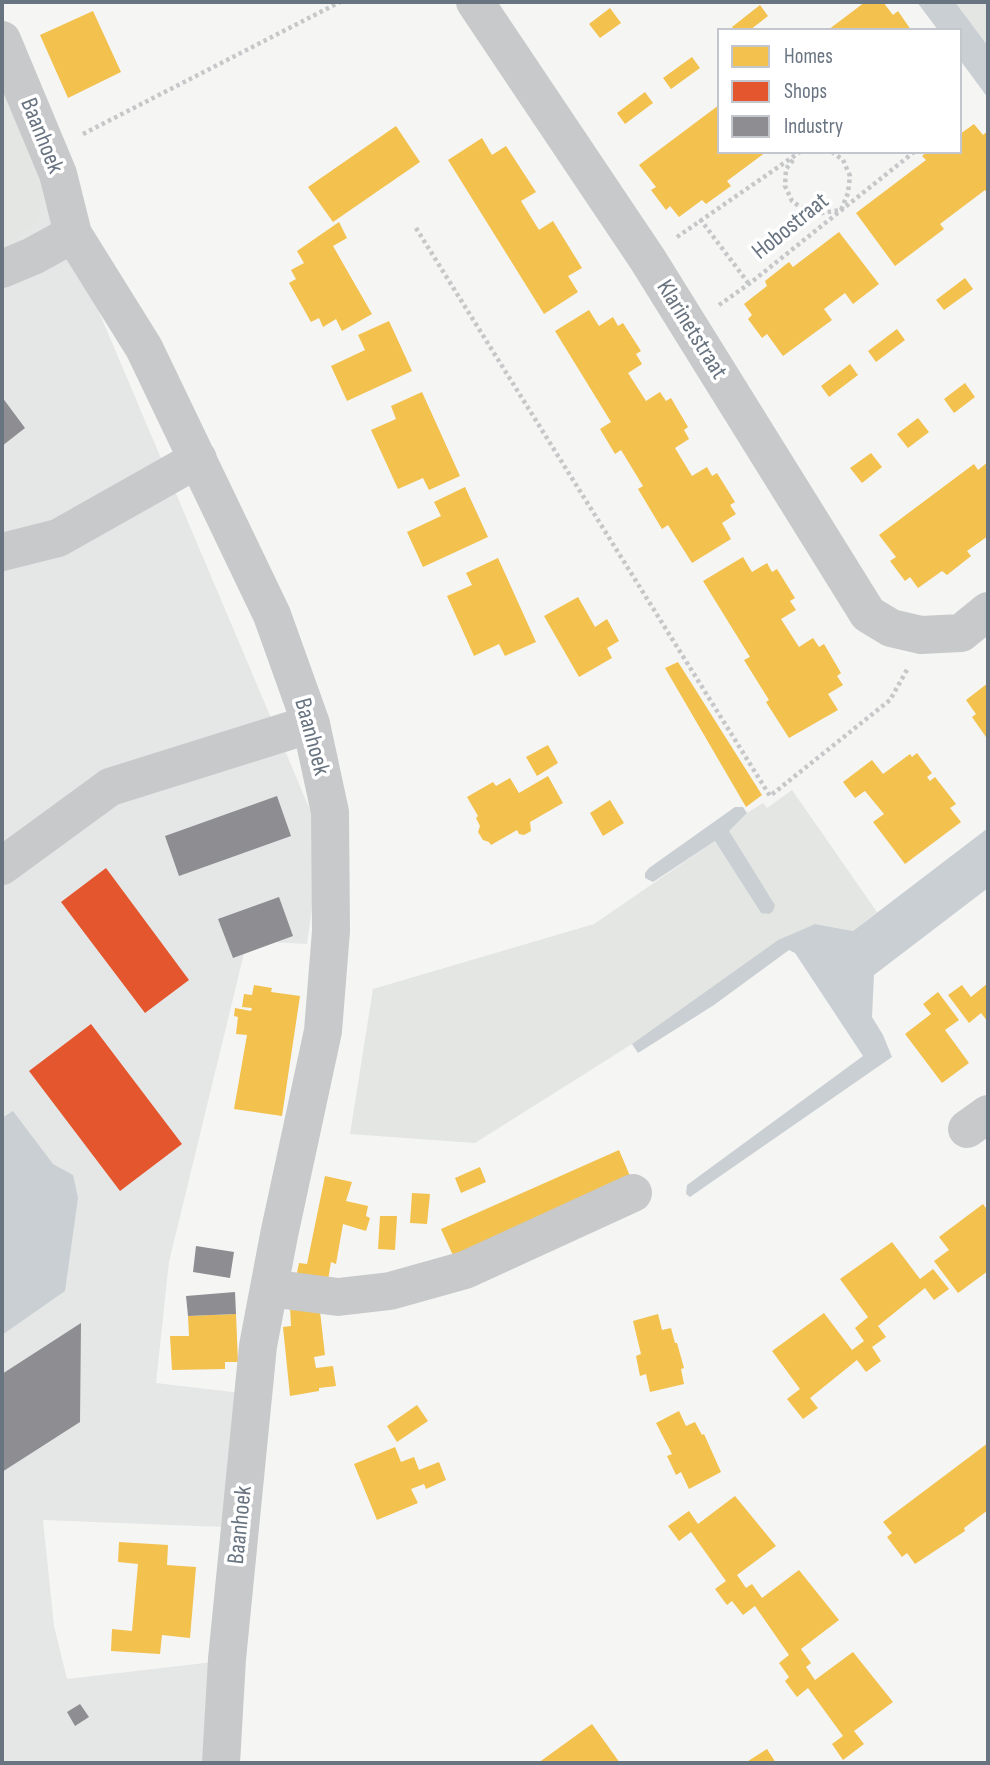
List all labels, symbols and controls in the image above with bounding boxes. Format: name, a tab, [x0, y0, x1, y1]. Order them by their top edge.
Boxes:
legend	[717, 28, 962, 154]
text: Homes	[784, 44, 833, 69]
text: Shops	[784, 79, 827, 104]
street label: Baanhoek	[13, 94, 69, 178]
text: Industry	[784, 114, 843, 139]
street label: Hobostraat	[747, 187, 835, 267]
street label: Klarinetstraat	[649, 275, 733, 385]
street label: Baanhoek	[287, 695, 335, 779]
street label: Baanhoek	[223, 1484, 259, 1566]

